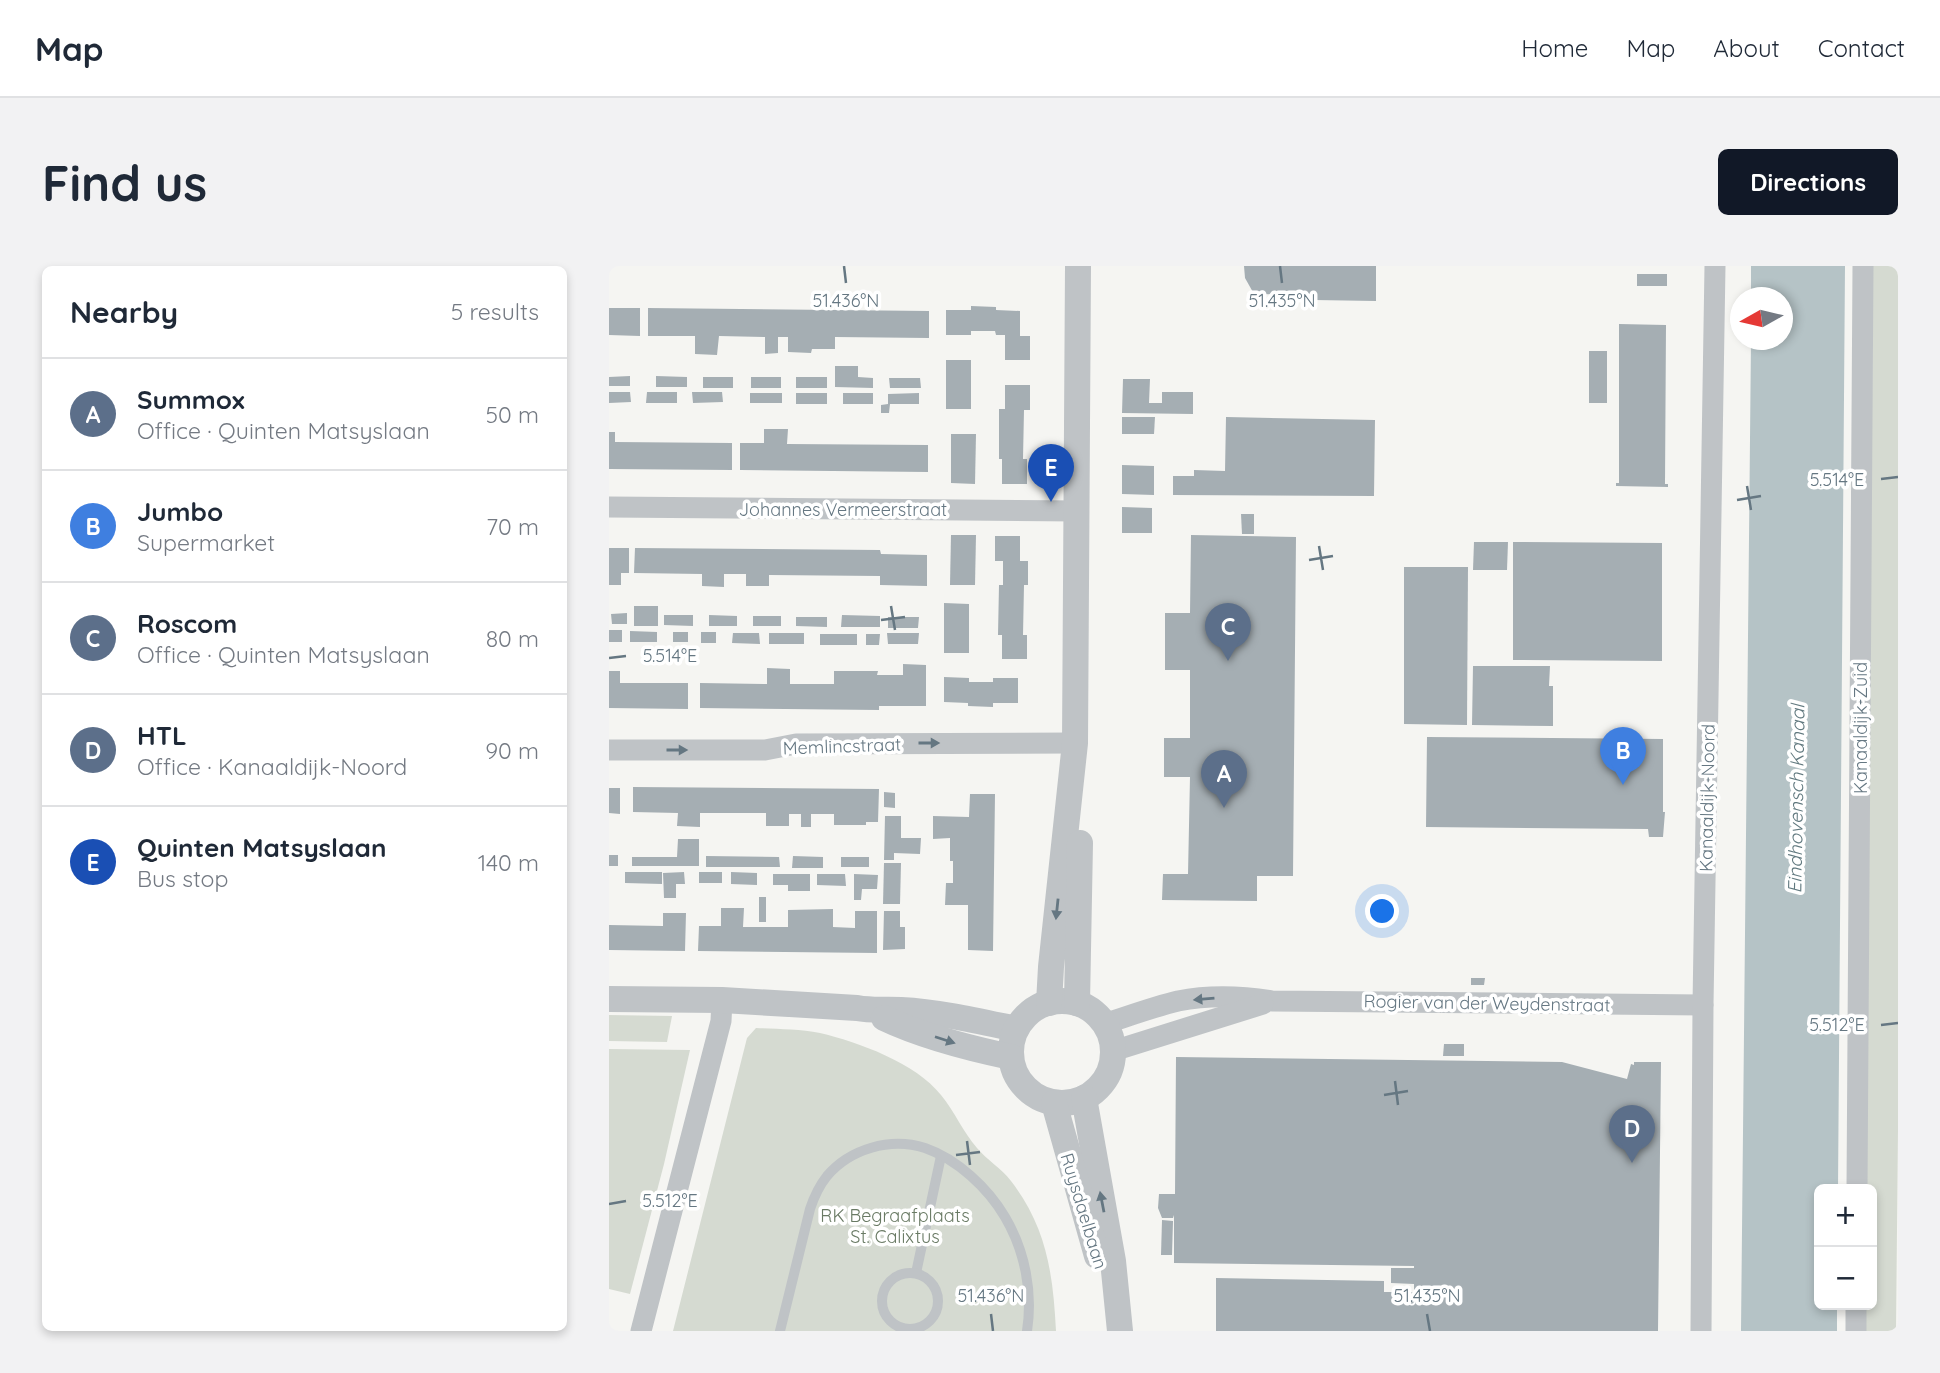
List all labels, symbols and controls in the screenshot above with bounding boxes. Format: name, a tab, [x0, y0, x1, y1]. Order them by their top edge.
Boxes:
text: Map	[35, 28, 103, 69]
text: Home	[1521, 33, 1588, 63]
text: Map	[1626, 33, 1675, 63]
text: About	[1713, 33, 1780, 63]
text: Contact	[1818, 33, 1905, 63]
button: Directions	[1718, 149, 1898, 215]
text: Find us	[42, 152, 207, 213]
north arrow	[1730, 287, 1793, 350]
text: 51.436°N	[813, 289, 879, 312]
text: 51.435°N	[1249, 289, 1316, 312]
text: Nearby	[70, 293, 178, 331]
text: 5 results	[451, 297, 539, 326]
text: Summox	[137, 383, 245, 416]
text: A	[86, 400, 100, 429]
text: 50 m	[486, 400, 539, 429]
text: Office · Quinten Matsyslaan	[137, 416, 430, 445]
pin: E	[1028, 444, 1074, 502]
text: 5.514°E	[1810, 468, 1864, 491]
text: Jumbo	[137, 495, 223, 528]
street label: Johannes Vermeerstraat	[739, 498, 947, 521]
text: B	[85, 512, 101, 541]
text: 70 m	[486, 512, 539, 541]
text: Supermarket	[137, 528, 275, 557]
pin: C	[1205, 603, 1251, 661]
text: Roscom	[137, 607, 237, 640]
text: C	[86, 624, 100, 653]
text: 80 m	[486, 624, 539, 653]
text: Office · Quinten Matsyslaan	[137, 640, 430, 669]
text: 5.514°E	[643, 644, 697, 667]
street label: Kanaaldijk-Zuid	[1849, 662, 1872, 794]
water label: Eindhovensch Kanaal	[1782, 702, 1810, 894]
text: HTL	[137, 719, 187, 752]
street label: Kanaaldijk-Noord	[1694, 724, 1720, 872]
pin: B	[1600, 727, 1646, 785]
street label: Memlincstraat	[782, 732, 902, 760]
text: D	[85, 736, 101, 765]
text: 90 m	[485, 736, 539, 765]
one-way arrow	[918, 737, 940, 749]
one-way arrow	[666, 744, 688, 756]
pin: A	[1201, 750, 1247, 808]
text: Office · Kanaaldijk-Noord	[137, 752, 407, 781]
text: Quinten Matsyslaan	[137, 831, 386, 864]
text: E	[86, 848, 100, 877]
text: 140 m	[478, 848, 539, 877]
text: Bus stop	[137, 864, 228, 893]
your location	[1365, 894, 1399, 928]
one-way arrow	[1052, 898, 1063, 920]
street label: Rogier van der Weydenstraat	[1363, 989, 1611, 1017]
one-way arrow	[1193, 994, 1215, 1005]
text: 5.512°E	[1809, 1013, 1865, 1036]
one-way arrow	[935, 1035, 956, 1046]
pin: D	[1609, 1105, 1655, 1163]
street label: Ruysdaelbaan	[1055, 1150, 1113, 1272]
map controls	[1814, 1184, 1877, 1310]
button: +	[1814, 1184, 1877, 1247]
text: 5.512°E	[642, 1189, 698, 1212]
one-way arrow	[1097, 1191, 1108, 1213]
park label: RK Begraafplaats St. Calixtus	[820, 1204, 970, 1248]
button: −	[1814, 1247, 1877, 1310]
text: 51.436°N	[958, 1284, 1024, 1307]
text: 51.435°N	[1394, 1284, 1461, 1307]

